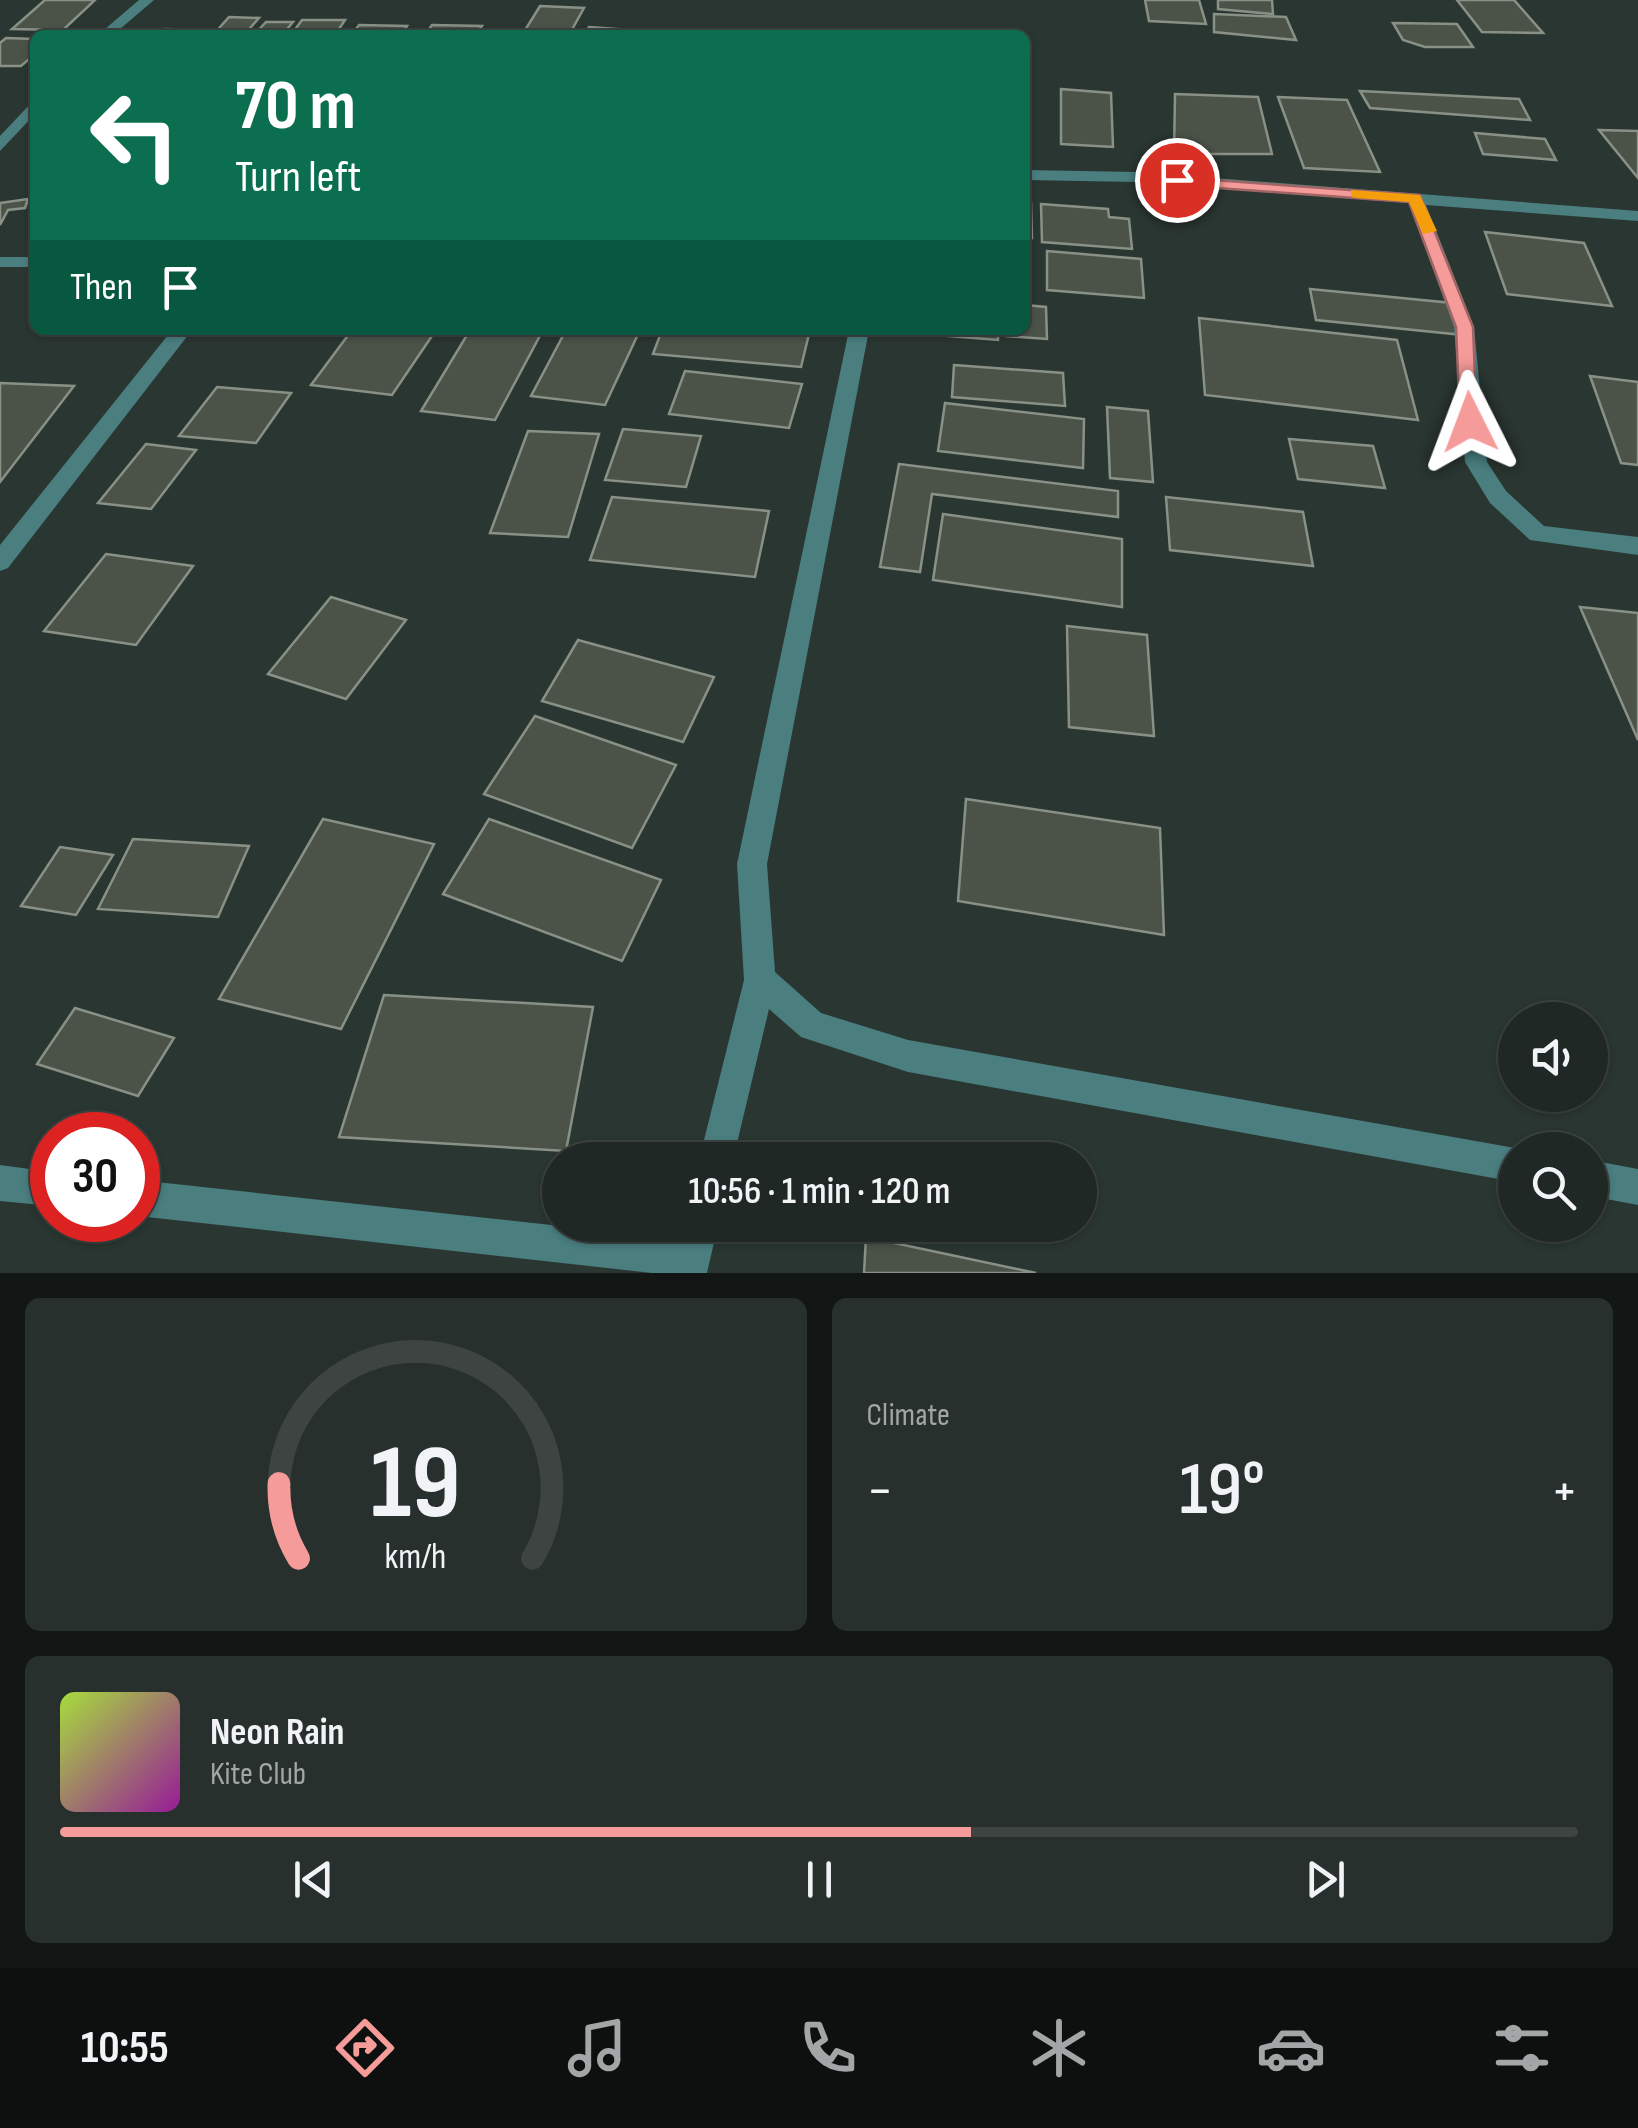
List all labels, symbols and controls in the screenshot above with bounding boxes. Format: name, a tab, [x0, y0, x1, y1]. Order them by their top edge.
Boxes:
text: 70 m	[235, 65, 356, 149]
icon: left	[70, 70, 200, 200]
pin	[1135, 138, 1220, 223]
text: Turn left	[235, 150, 361, 205]
icon: arrive	[1150, 153, 1205, 208]
icon: arrive	[153, 260, 208, 315]
text: Then	[70, 265, 133, 310]
position arrow	[1418, 370, 1522, 474]
map controls	[1498, 1002, 1608, 1242]
button: sound	[1498, 1002, 1608, 1112]
speed limit sign: 30	[30, 1112, 160, 1242]
button: search	[1498, 1132, 1608, 1242]
text: 10:56 · 1 min · 120 m	[689, 1169, 950, 1214]
text: Climate	[867, 1396, 950, 1435]
text: 19	[371, 1422, 461, 1547]
text: 19°	[1179, 1445, 1265, 1536]
text: −	[867, 1458, 893, 1525]
text: +	[1551, 1458, 1578, 1525]
text: km/h	[385, 1536, 447, 1579]
text: Neon Rain	[210, 1710, 344, 1755]
text: Kite Club	[210, 1755, 306, 1794]
icon: previous	[286, 1852, 341, 1907]
icon: pause	[792, 1852, 847, 1907]
icon: next	[1298, 1852, 1353, 1907]
icon: directions	[330, 2013, 400, 2083]
icon: music	[562, 2013, 632, 2083]
icon: phone	[793, 2013, 863, 2083]
icon: climate	[1024, 2013, 1094, 2083]
icon: car	[1256, 2013, 1326, 2083]
icon: filters	[1487, 2013, 1557, 2083]
text: 10:55	[81, 2021, 169, 2076]

